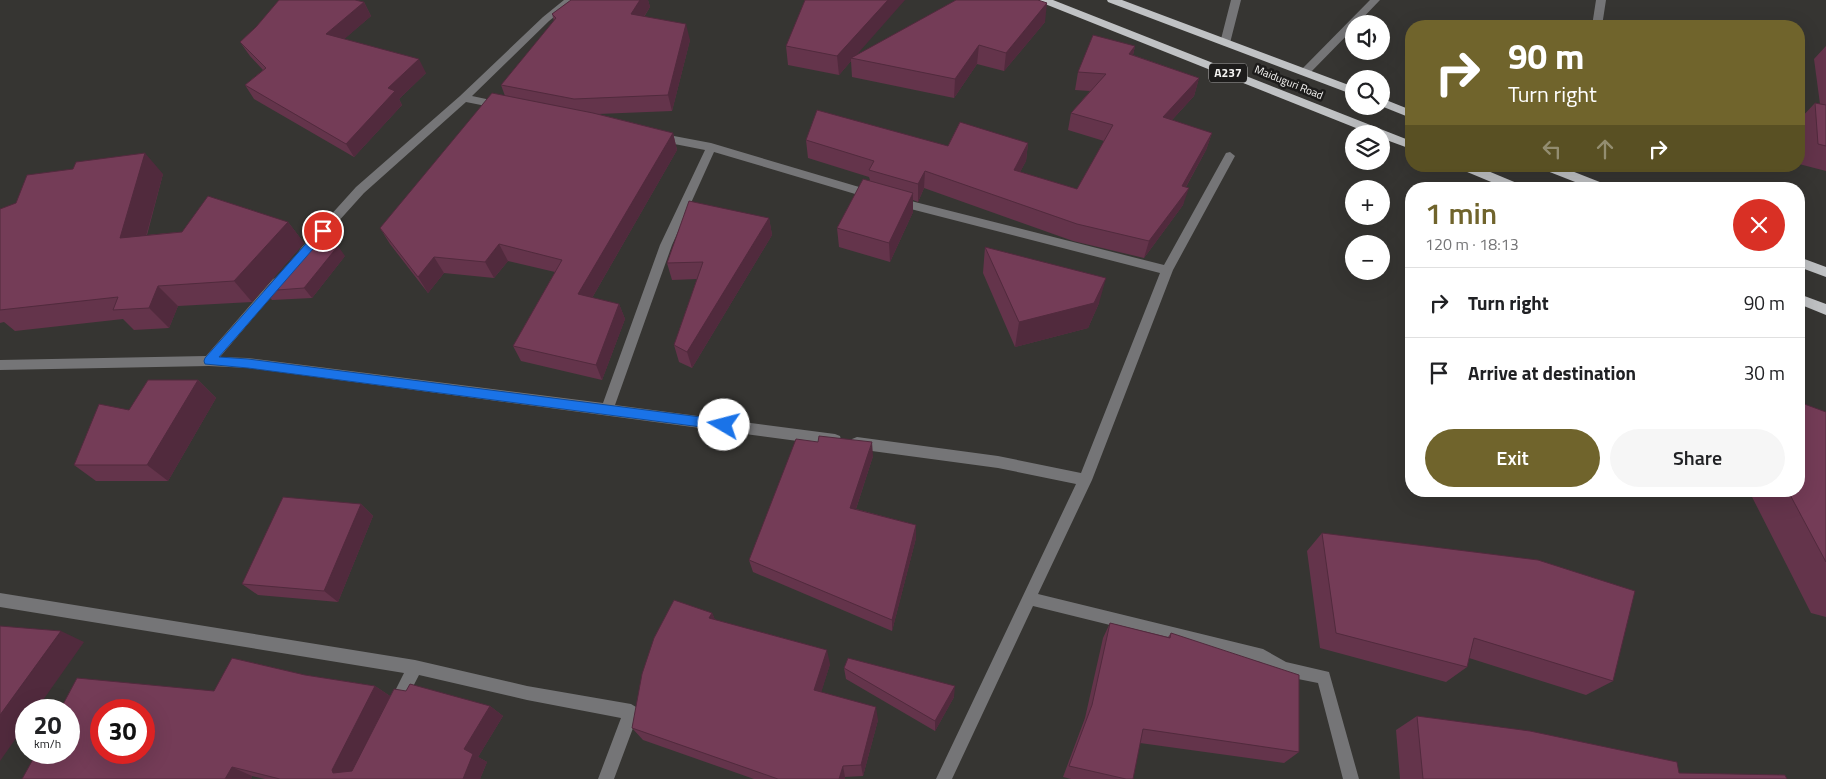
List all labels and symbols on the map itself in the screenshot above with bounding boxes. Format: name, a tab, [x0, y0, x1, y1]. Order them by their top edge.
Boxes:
street label: Maiduguri Road	[1252, 61, 1326, 103]
road number: A237	[1209, 64, 1247, 82]
pin	[302, 210, 344, 252]
position arrow	[697, 398, 749, 450]
speed limit sign: 30	[90, 699, 155, 764]

